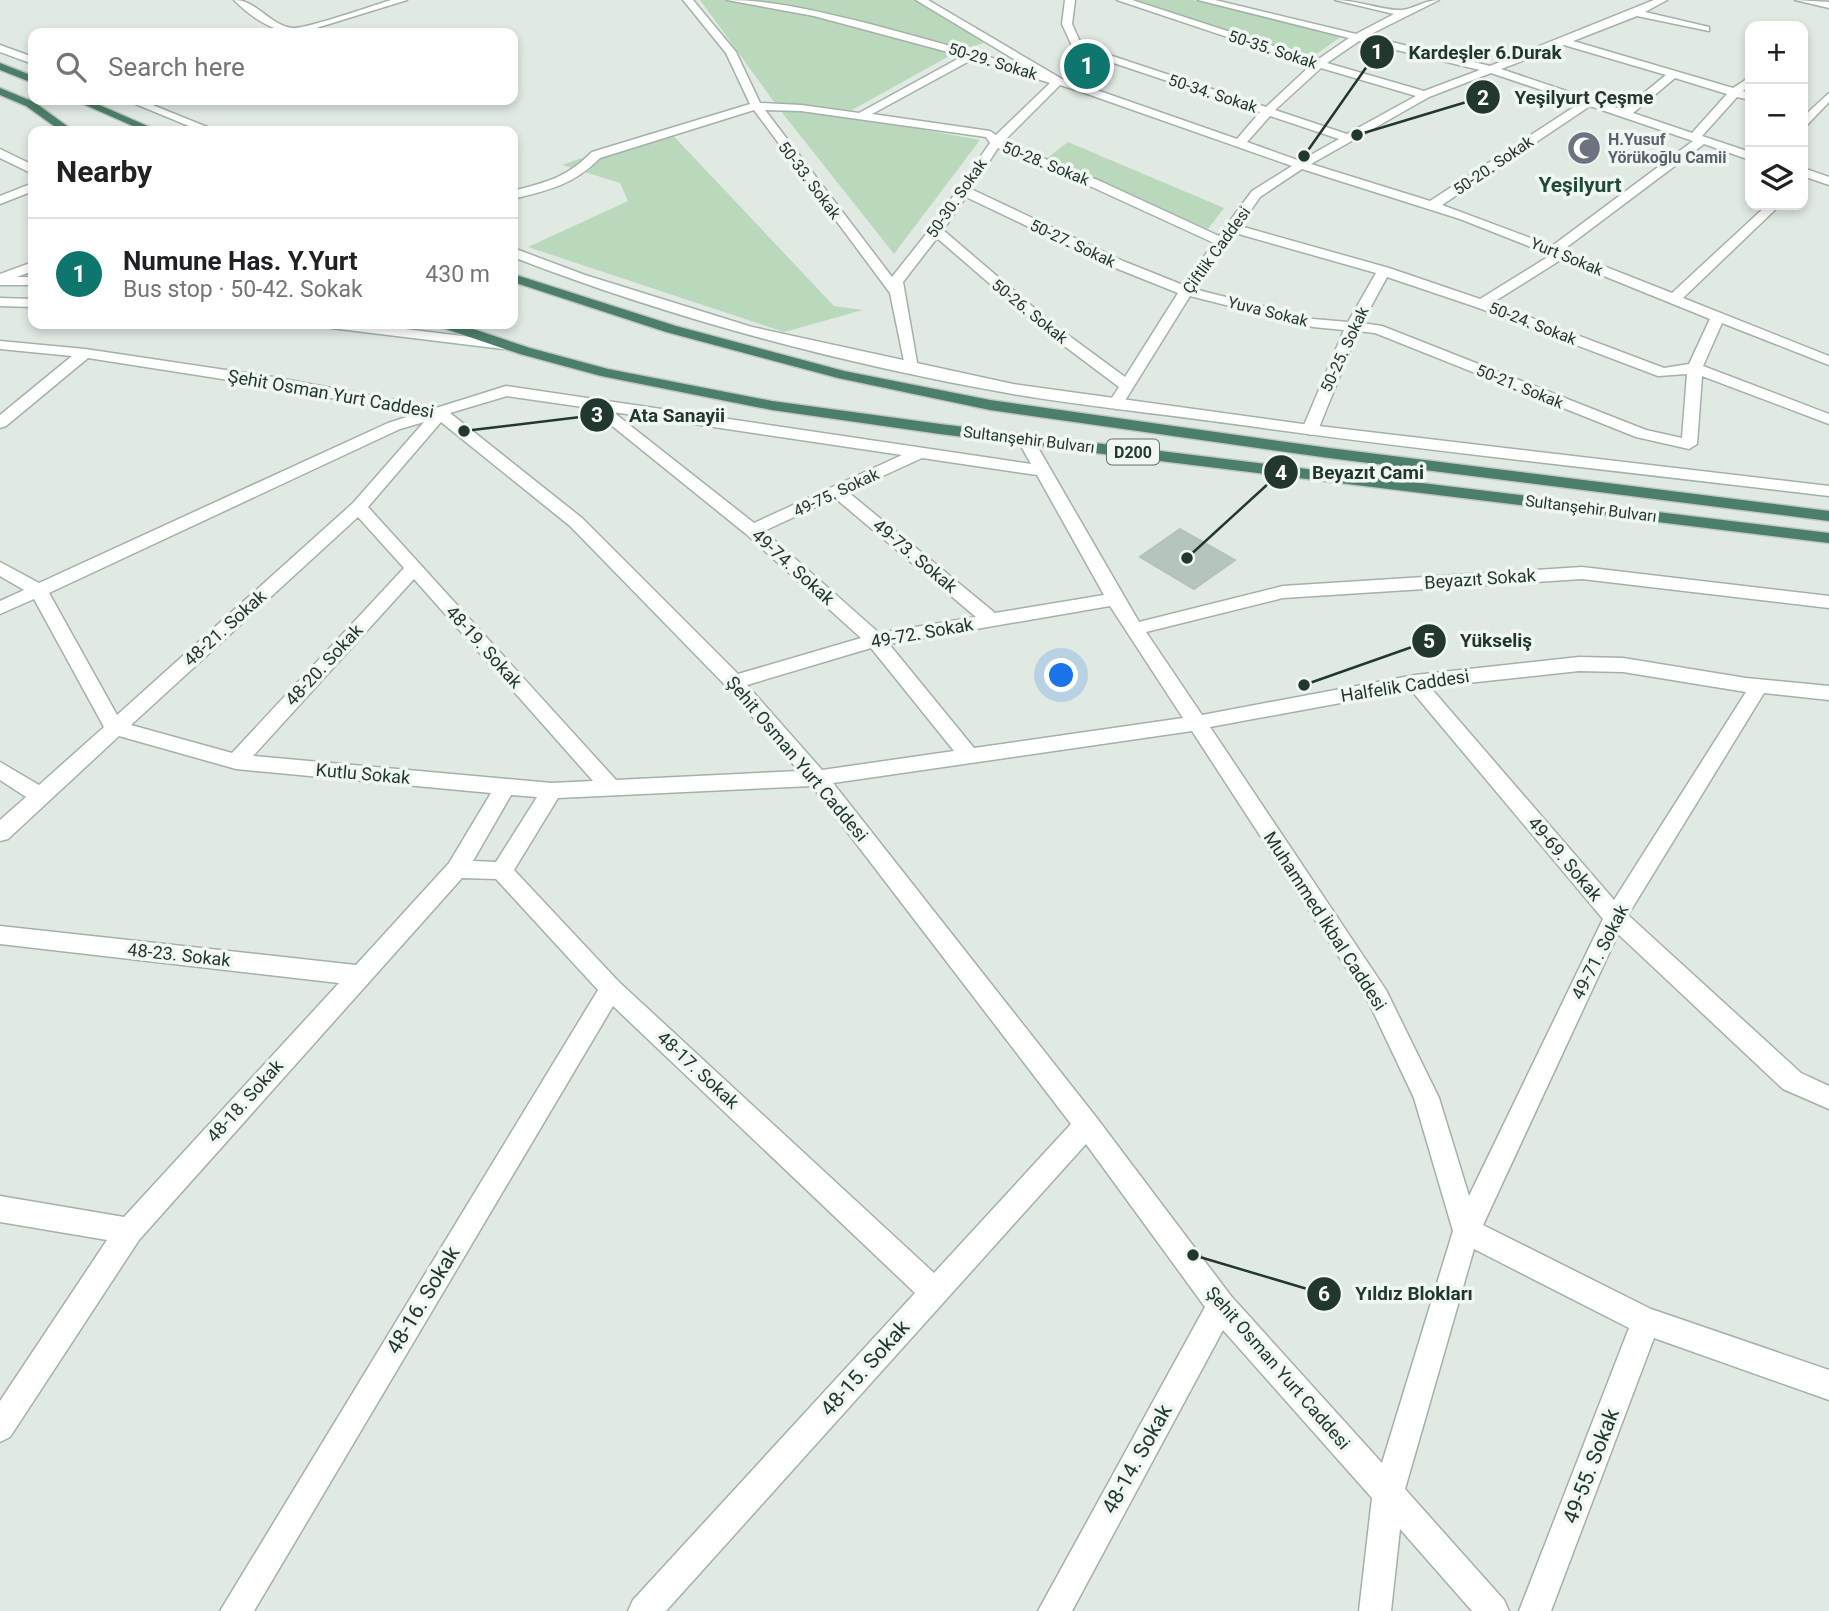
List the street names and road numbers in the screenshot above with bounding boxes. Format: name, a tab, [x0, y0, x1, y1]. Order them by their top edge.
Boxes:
street label: 50-35. Sokak	[1226, 26, 1320, 73]
street label: 50-29. Sokak	[946, 39, 1041, 84]
street label: 50-34. Sokak	[1166, 70, 1260, 117]
street label: 50-20. Sokak	[1450, 131, 1538, 199]
street label: 50-28. Sokak	[1000, 137, 1093, 190]
street label: 50-33. Sokak	[774, 138, 845, 224]
street label: 50-30. Sokak	[922, 154, 991, 241]
street label: Çiftlik Caddesi	[1179, 203, 1254, 297]
street label: 50-27. Sokak	[1027, 215, 1119, 272]
street label: Yurt Sokak	[1528, 233, 1607, 280]
street label: 50-26. Sokak	[988, 275, 1072, 348]
street label: Yuva Sokak	[1226, 292, 1311, 331]
street label: 50-24. Sokak	[1486, 298, 1580, 349]
street label: 50-25. Sokak	[1316, 303, 1373, 395]
street label: 50-21. Sokak	[1474, 360, 1567, 413]
street label: Şehit Osman Yurt Caddesi	[226, 365, 436, 422]
street label: Sultanşehir Bulvarı	[962, 422, 1096, 457]
road number: D200	[1107, 440, 1159, 464]
street label: 49-75. Sokak	[790, 464, 883, 521]
street label: Sultanşehir Bulvarı	[1524, 491, 1658, 526]
street label: 49-73. Sokak	[869, 514, 962, 598]
street label: 49-74. Sokak	[748, 524, 840, 610]
street label: Beyazıt Sokak	[1424, 564, 1537, 593]
street label: 48-21. Sokak	[179, 585, 271, 670]
street label: 48-19. Sokak	[442, 601, 527, 693]
street label: 49-72. Sokak	[869, 613, 976, 652]
street label: 48-20. Sokak	[281, 619, 367, 710]
street label: Halfelik Caddesi	[1339, 665, 1471, 706]
street label: Şehit Osman Yurt Caddesi	[722, 672, 873, 845]
street label: Kutlu Sokak	[315, 759, 412, 788]
street label: 49-69. Sokak	[1524, 812, 1607, 906]
street label: Muhammed İkbal Caddesi	[1260, 827, 1391, 1014]
street label: 49-71. Sokak	[1567, 900, 1633, 1003]
street label: 48-23. Sokak	[126, 939, 233, 970]
street label: 48-17. Sokak	[653, 1027, 744, 1113]
street label: 48-18. Sokak	[202, 1054, 288, 1146]
street label: 48-16. Sokak	[382, 1242, 465, 1358]
street label: Şehit Osman Yurt Caddesi	[1202, 1282, 1355, 1453]
street label: 48-15. Sokak	[816, 1315, 915, 1421]
street label: 48-14. Sokak	[1097, 1400, 1177, 1518]
street label: 49-55. Sokak	[1558, 1405, 1624, 1527]

